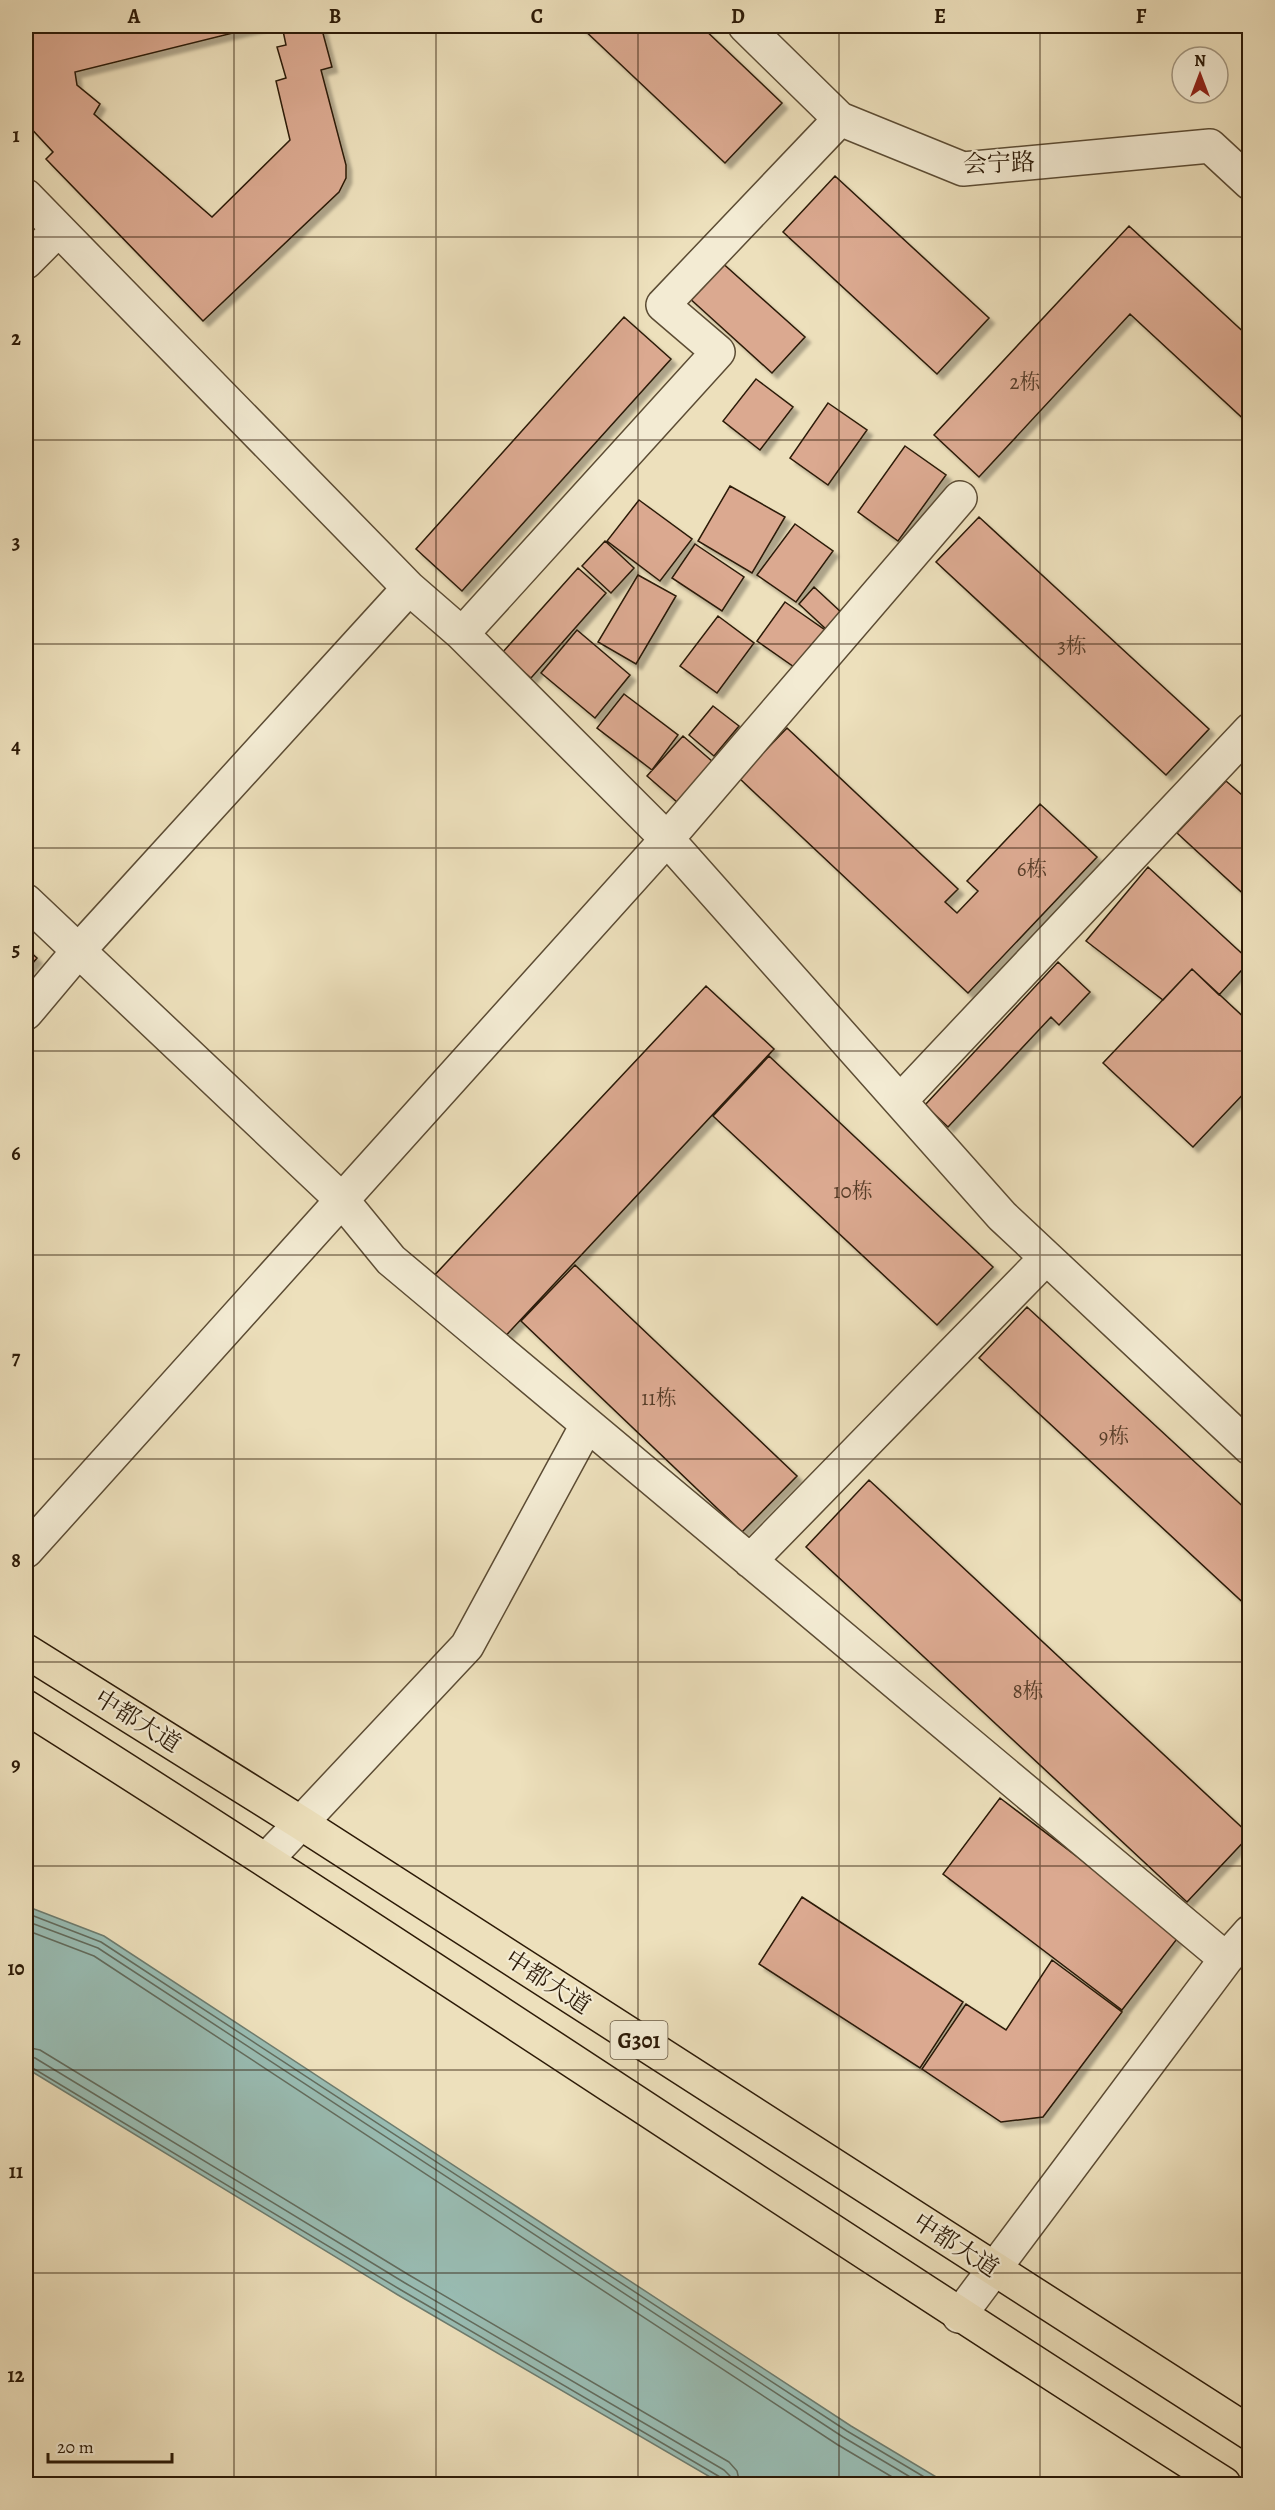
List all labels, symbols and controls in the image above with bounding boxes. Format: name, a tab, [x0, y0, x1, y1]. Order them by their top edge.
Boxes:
text: A	[127, 3, 141, 30]
text: B	[329, 3, 341, 30]
text: C	[531, 3, 543, 30]
text: D	[731, 3, 745, 30]
text: E	[934, 3, 946, 30]
text: F	[1136, 3, 1147, 30]
north arrow	[1170, 45, 1230, 105]
text: N	[1194, 50, 1206, 72]
text: 1	[12, 122, 20, 149]
street label: 会宁路	[962, 146, 1036, 180]
text: 2	[11, 325, 21, 352]
house number: 2栋	[1010, 368, 1040, 396]
text: 3	[12, 529, 20, 556]
house number: 3栋	[1057, 632, 1087, 660]
text: 4	[11, 733, 21, 760]
house number: 6栋	[1017, 855, 1047, 883]
text: 5	[12, 936, 20, 963]
text: 6	[11, 1140, 21, 1167]
house number: 10栋	[833, 1177, 873, 1205]
text: 7	[12, 1344, 21, 1371]
house number: 11栋	[641, 1384, 677, 1412]
house number: 9栋	[1099, 1422, 1129, 1450]
text: 8	[11, 1547, 21, 1574]
house number: 8栋	[1012, 1677, 1044, 1705]
street label: 中都大道	[89, 1682, 187, 1760]
text: 9	[11, 1751, 21, 1778]
street label: 中都大道	[499, 1942, 597, 2022]
text: 10	[7, 1955, 25, 1982]
road number: G301	[610, 2021, 668, 2059]
text: 11	[9, 2158, 23, 2185]
street label: 中都大道	[907, 2205, 1005, 2285]
text: 12	[8, 2362, 25, 2389]
scale bar	[48, 2426, 172, 2464]
text: 20 m	[57, 2435, 94, 2459]

